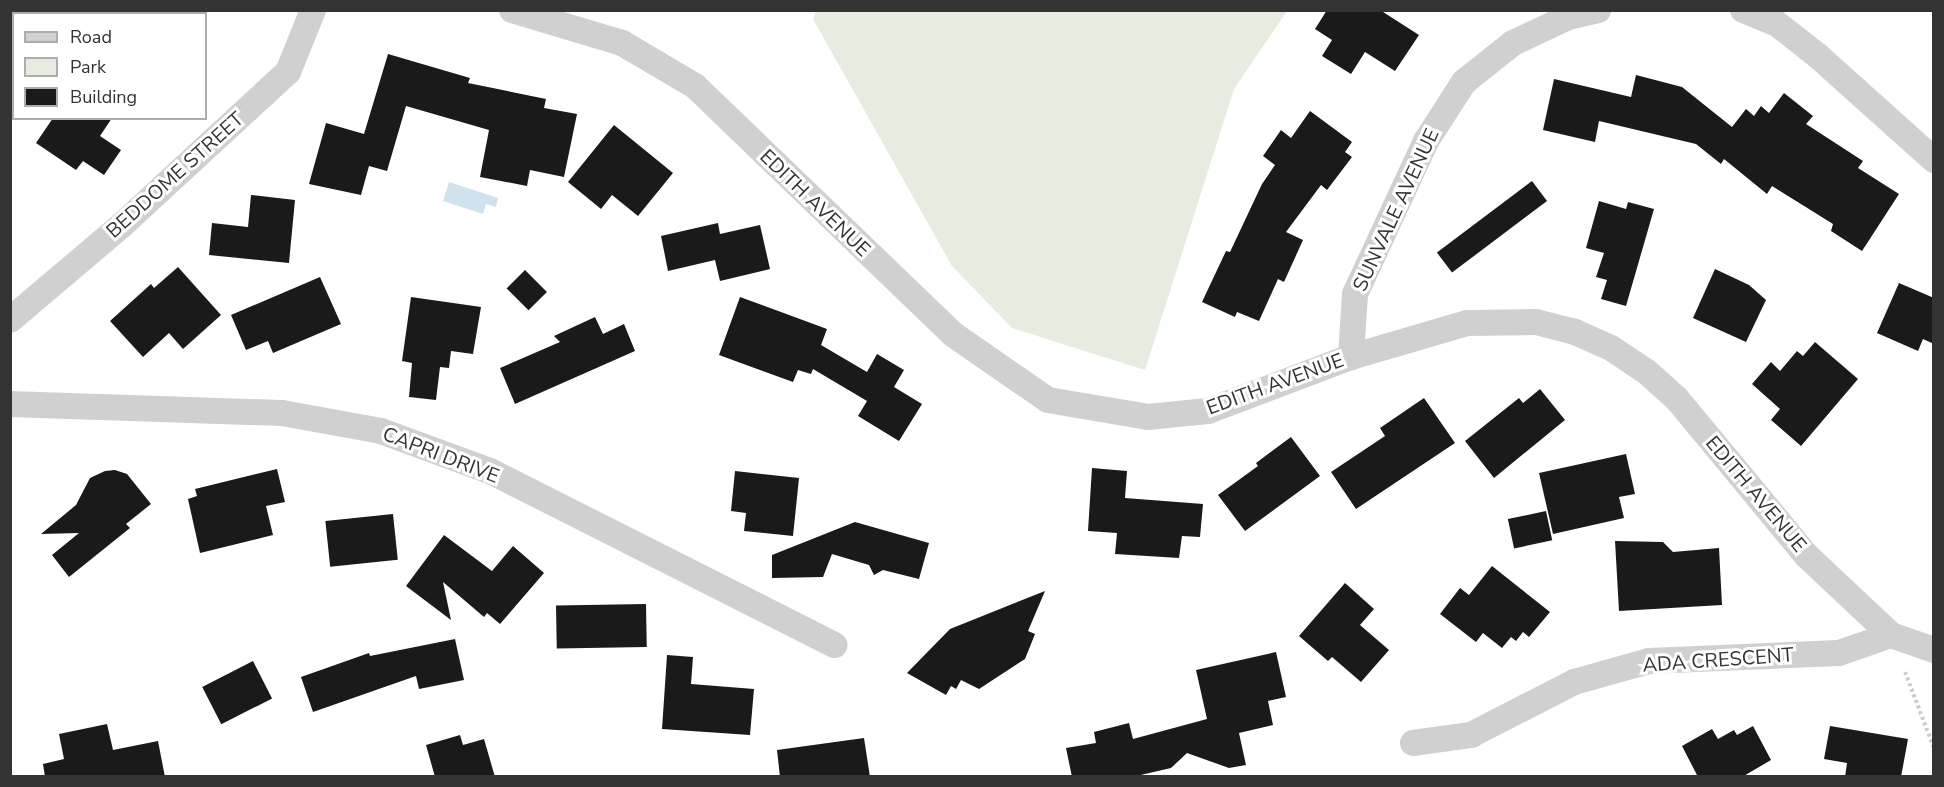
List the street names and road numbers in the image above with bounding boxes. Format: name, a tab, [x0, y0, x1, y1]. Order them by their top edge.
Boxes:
street label: BEDDOME STREET	[101, 107, 249, 243]
street label: SUNVALE AVENUE	[1348, 125, 1444, 295]
street label: EDITH AVENUE	[755, 144, 875, 262]
street label: EDITH AVENUE	[1203, 348, 1347, 420]
street label: CAPRI DRIVE	[379, 422, 503, 488]
street label: EDITH AVENUE	[1701, 431, 1811, 557]
street label: ADA CRESCENT	[1642, 643, 1794, 677]

